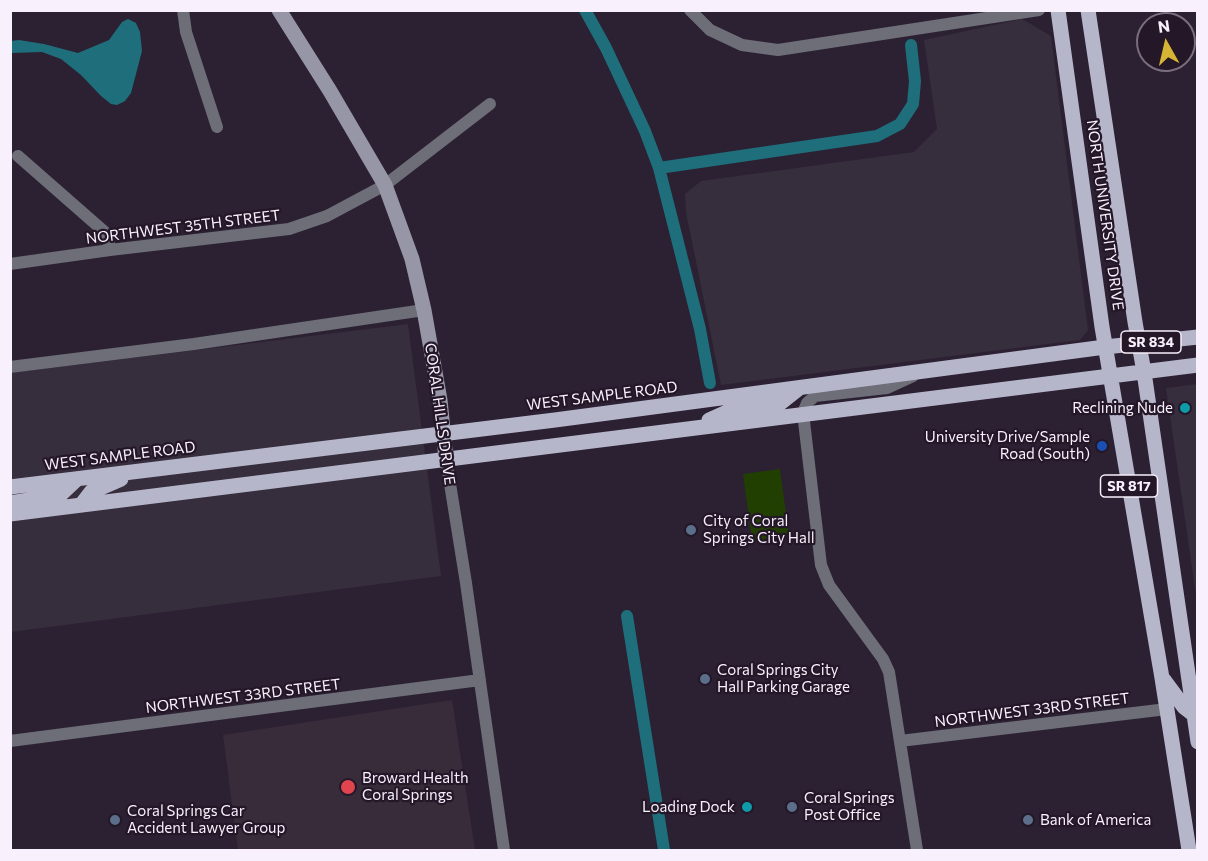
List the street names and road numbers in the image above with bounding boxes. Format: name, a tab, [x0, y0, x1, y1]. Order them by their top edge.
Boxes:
street label: NORTH UNIVERSITY DRIVE	[1083, 118, 1127, 312]
street label: NORTHWEST 35TH STREET	[85, 206, 281, 248]
road number: SR 834	[1121, 331, 1181, 353]
street label: CORAL HILLS DRIVE	[421, 342, 459, 486]
street label: WEST SAMPLE ROAD	[526, 378, 678, 414]
street label: WEST SAMPLE ROAD	[44, 438, 196, 474]
road number: SR 817	[1100, 475, 1158, 497]
street label: NORTHWEST 33RD STREET	[145, 675, 341, 717]
street label: NORTHWEST 33RD STREET	[934, 689, 1130, 731]

